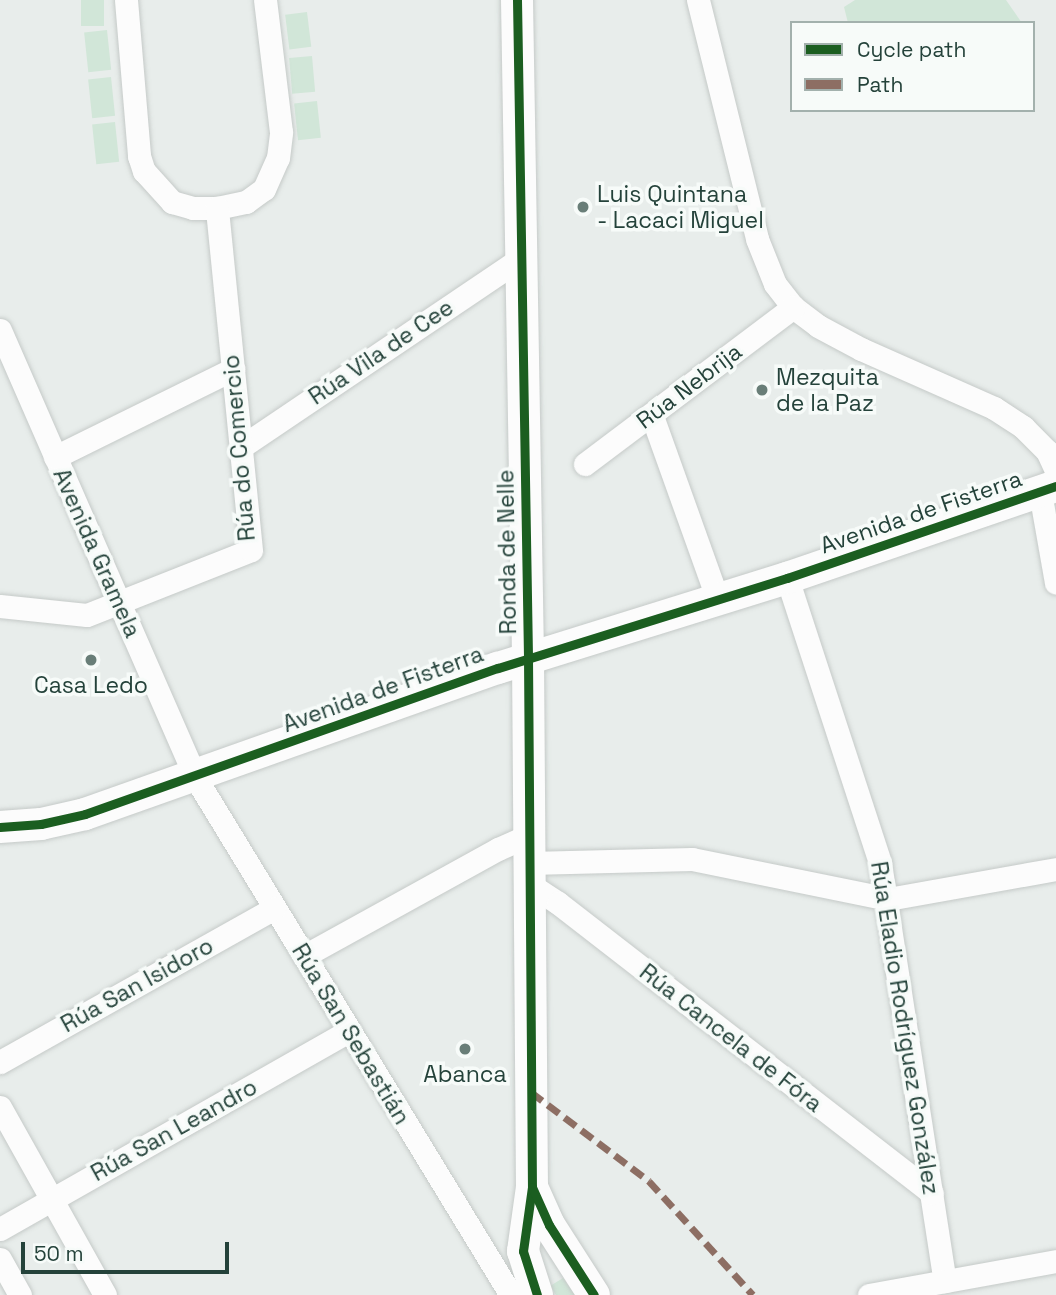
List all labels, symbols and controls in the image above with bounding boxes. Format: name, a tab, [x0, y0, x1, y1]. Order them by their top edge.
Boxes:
legend	[790, 21, 1035, 112]
text: Cycle path	[857, 36, 966, 63]
text: Path	[857, 71, 903, 98]
place label: Luis Quintana - Lacaci Miguel	[597, 180, 764, 234]
marker: Luis Quintana - Lacaci Miguel	[575, 199, 591, 215]
street label: Rúa Vila de Cee	[303, 293, 459, 411]
street label: Rúa Nebrija	[631, 337, 747, 435]
street label: Rúa do Comercio	[217, 354, 261, 542]
place label: Mezquita de la Paz	[776, 363, 879, 417]
marker: Mezquita de la Paz	[754, 382, 770, 398]
street label: Avenida Gramela	[47, 464, 147, 642]
street label: Avenida de Fisterra	[817, 465, 1025, 559]
street label: Ronda de Nelle	[492, 469, 522, 635]
street label: Avenida de Fisterra	[279, 640, 487, 738]
marker: Casa Ledo	[83, 652, 99, 668]
place label: Casa Ledo	[34, 671, 148, 699]
street label: Rúa Eladio Rodríguez González	[865, 859, 945, 1197]
street label: Rúa San Isidoro	[56, 932, 218, 1038]
street label: Rúa San Sebastián	[286, 939, 416, 1129]
street label: Rúa Cancela de Fóra	[634, 958, 828, 1118]
marker: Abanca	[457, 1041, 473, 1057]
place label: Abanca	[423, 1060, 507, 1088]
street label: Rúa San Leandro	[86, 1073, 262, 1187]
scale bar	[24, 1228, 233, 1272]
text: 50 m	[34, 1240, 84, 1267]

